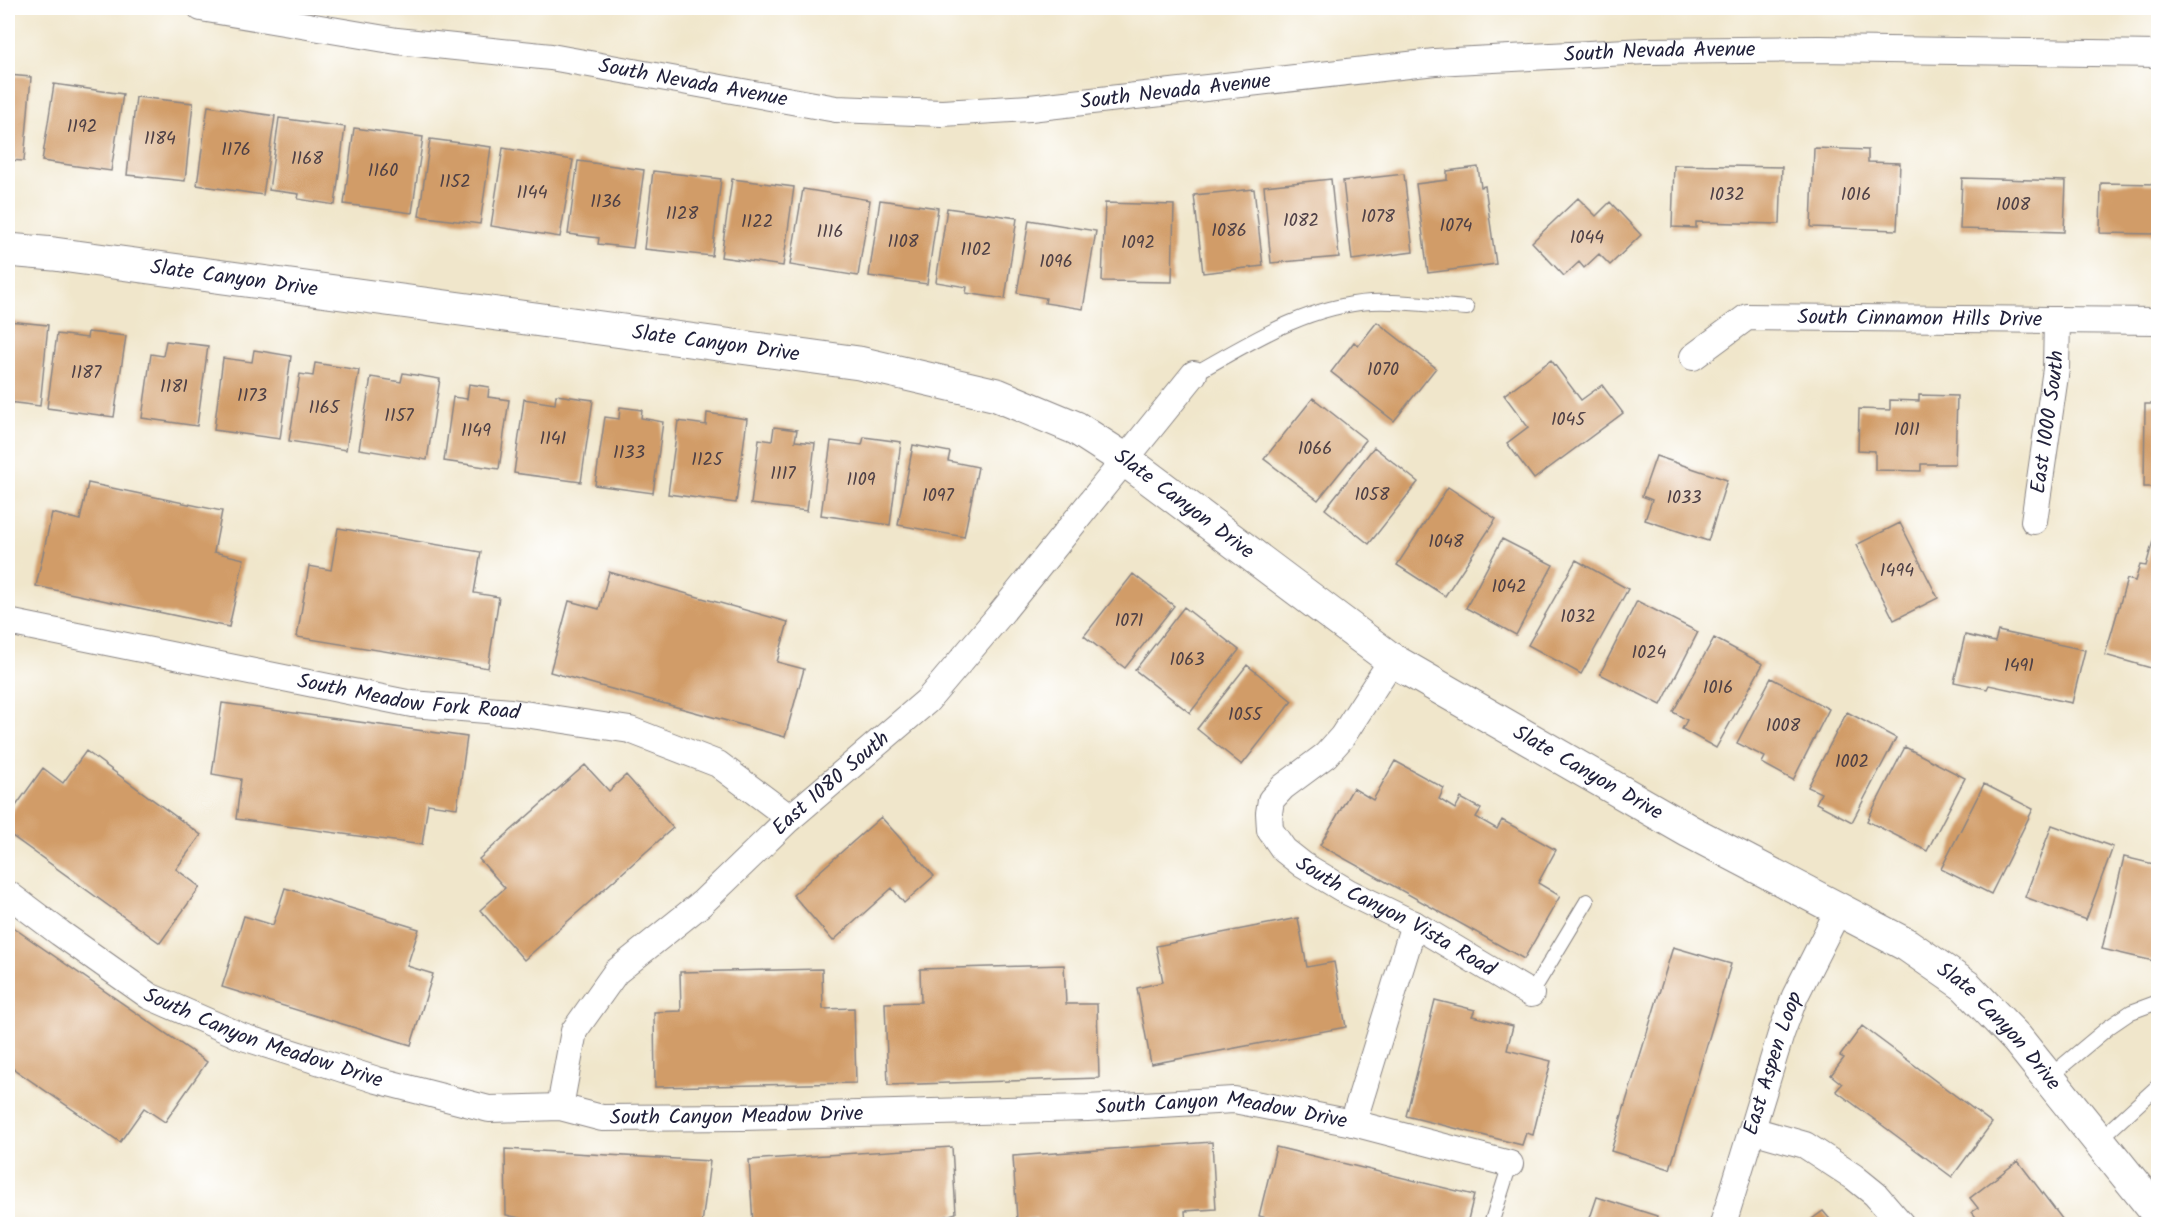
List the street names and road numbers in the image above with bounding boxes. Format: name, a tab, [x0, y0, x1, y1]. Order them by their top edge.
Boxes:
street label: South Nevada Avenue	[1563, 33, 1756, 72]
street label: South Nevada Avenue	[596, 49, 791, 116]
street label: South Nevada Avenue	[1078, 64, 1273, 119]
street label: Slate Canyon Drive	[148, 251, 321, 306]
street label: South Cinnamon Hills Drive	[1797, 301, 2043, 336]
street label: Slate Canyon Drive	[630, 316, 802, 371]
street label: East 1000 South	[2022, 350, 2073, 496]
street label: Slate Canyon Drive	[1107, 440, 1262, 568]
street label: South Meadow Fork Road	[294, 665, 523, 730]
street label: Slate Canyon Drive	[1507, 716, 1670, 829]
street label: East 1080 South	[764, 723, 897, 843]
street label: South Canyon Vista Road	[1288, 848, 1502, 986]
street label: Slate Canyon Drive	[1930, 954, 2069, 1098]
street label: South Canyon Meadow Drive	[138, 979, 387, 1097]
street label: East Aspen Loop	[1735, 987, 1812, 1139]
street label: South Canyon Meadow Drive	[1095, 1082, 1351, 1138]
street label: South Canyon Meadow Drive	[610, 1097, 864, 1134]

